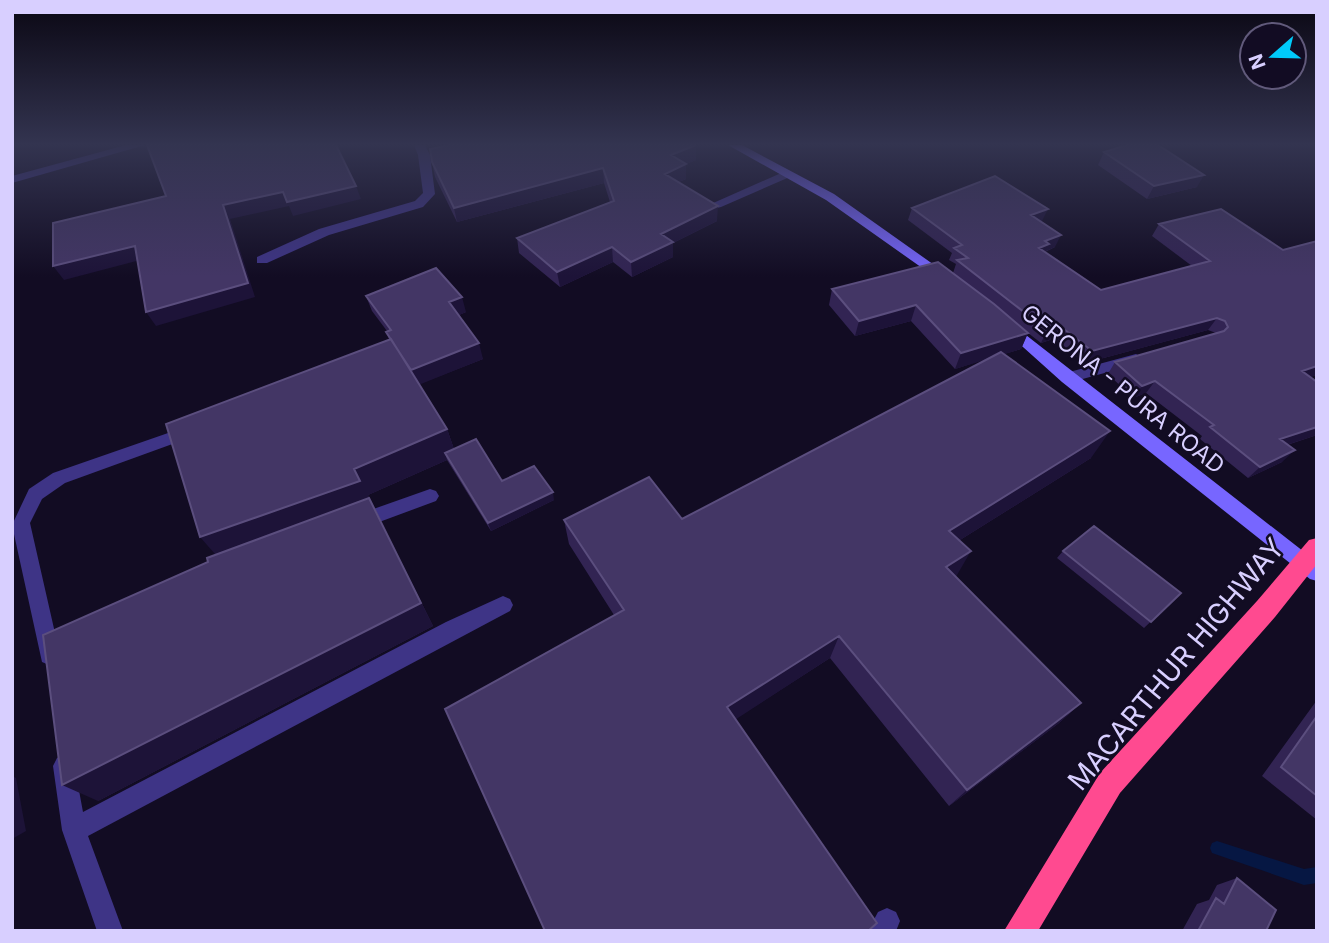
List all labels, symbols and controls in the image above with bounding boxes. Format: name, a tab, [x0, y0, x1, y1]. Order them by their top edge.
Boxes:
north arrow	[1238, 21, 1308, 91]
text: N	[1244, 51, 1271, 72]
street label: GERONA - PURA ROAD	[1016, 298, 1230, 480]
street label: MACARTHUR HIGHWAY	[1061, 531, 1291, 797]

